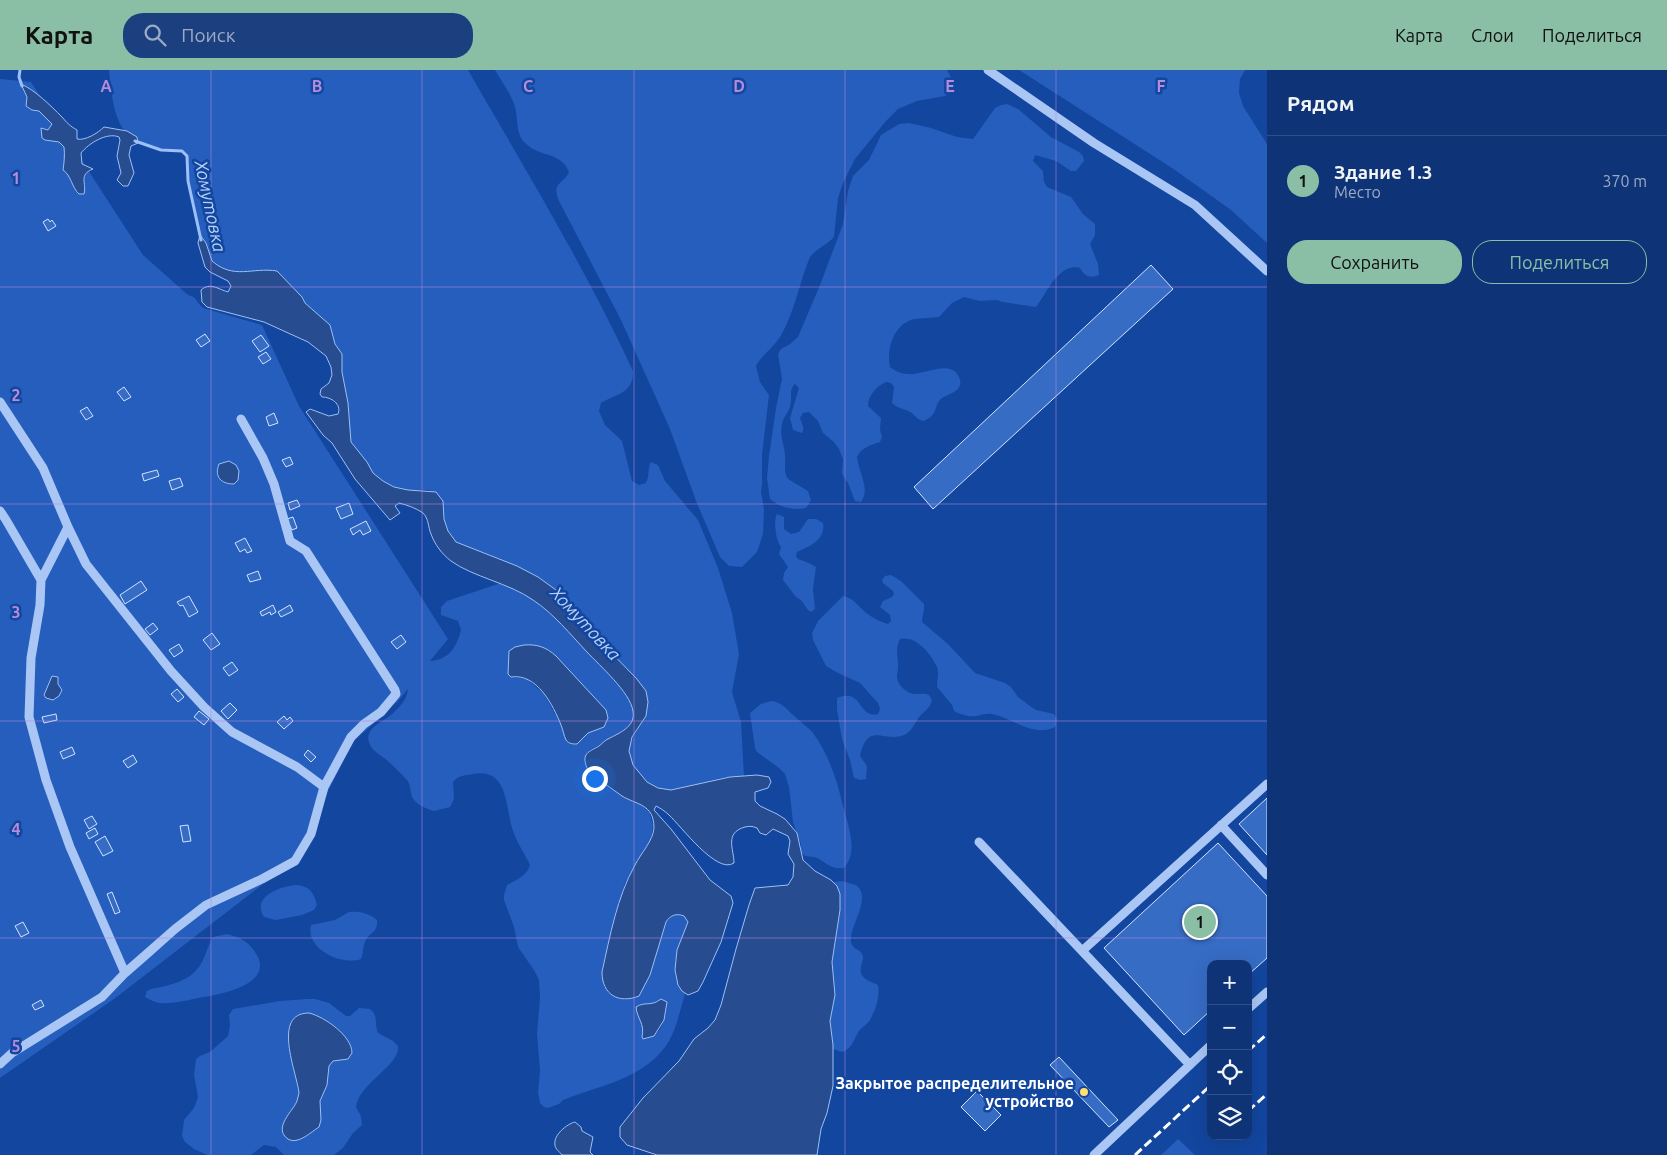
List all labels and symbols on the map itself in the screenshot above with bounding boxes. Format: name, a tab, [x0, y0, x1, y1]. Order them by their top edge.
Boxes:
text: A	[100, 77, 112, 95]
text: B	[312, 77, 322, 95]
text: C	[523, 77, 533, 95]
text: D	[733, 77, 745, 95]
text: E	[945, 77, 955, 95]
text: F	[1157, 77, 1166, 95]
water label: Хомутовка	[191, 157, 231, 254]
text: 1	[11, 169, 21, 187]
text: 2	[11, 386, 21, 404]
water label: Хомутовка	[546, 581, 625, 664]
text: 3	[11, 603, 21, 621]
your location	[582, 766, 608, 792]
text: 4	[11, 820, 21, 838]
pin: 1	[1184, 903, 1216, 941]
text: 5	[11, 1037, 21, 1055]
place label: Закрытое распределительное устройство	[835, 1074, 1074, 1110]
marker: Закрытое распределительное устройство	[1078, 1086, 1090, 1098]

